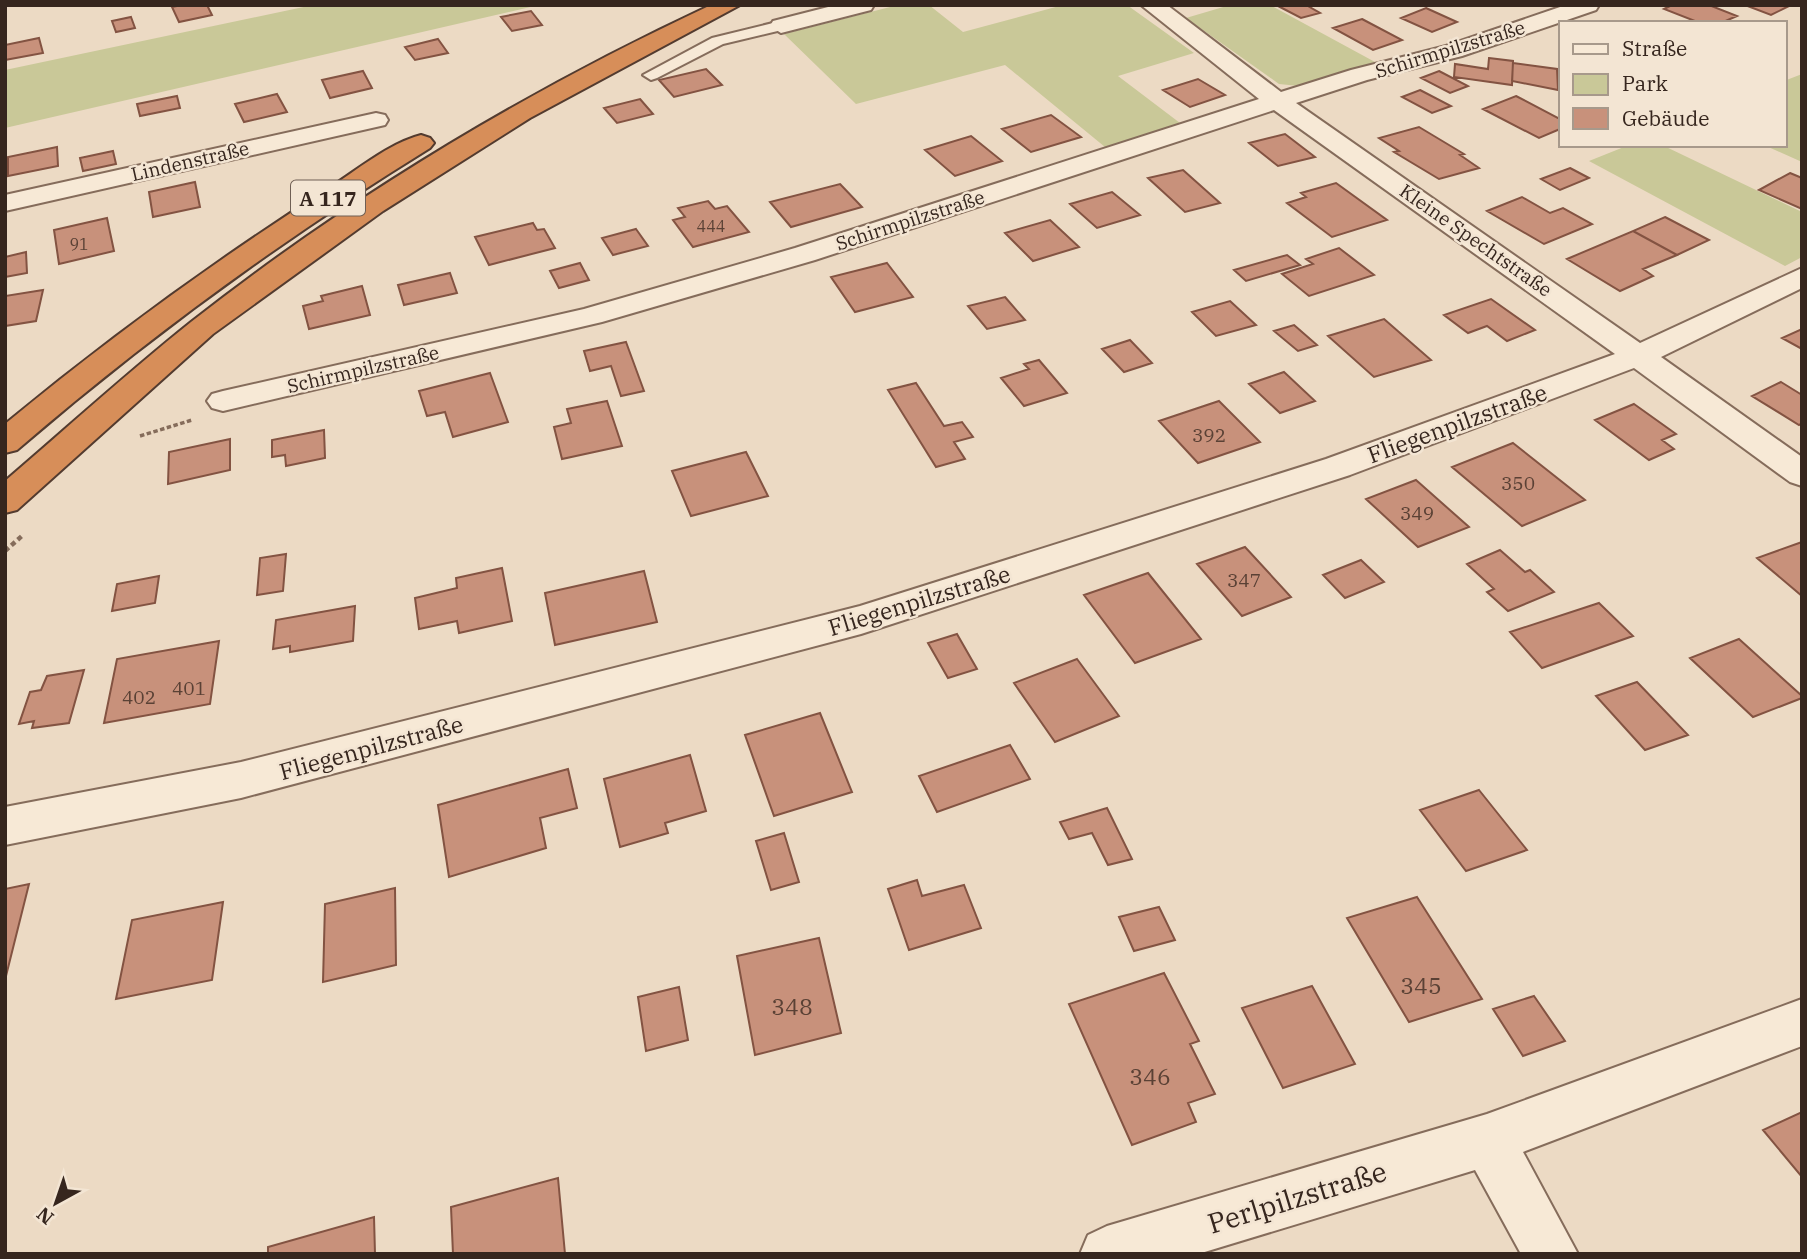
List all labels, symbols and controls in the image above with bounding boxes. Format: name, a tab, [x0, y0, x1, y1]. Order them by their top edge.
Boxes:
street label: Schirmpilzstraße	[1372, 15, 1528, 83]
legend	[1559, 21, 1786, 147]
text: Straße	[1622, 34, 1687, 62]
text: Park	[1622, 69, 1669, 97]
text: Gebäude	[1622, 104, 1710, 132]
street label: Lindenstraße	[129, 136, 251, 186]
street label: Kleine Spechtstraße	[1395, 178, 1557, 302]
road number: A 117	[291, 180, 365, 216]
street label: Schirmpilzstraße	[833, 185, 987, 255]
house number: 444	[697, 216, 725, 236]
house number: 91	[69, 234, 89, 254]
street label: Schirmpilzstraße	[285, 340, 441, 398]
street label: Fliegenpilzstraße	[1363, 377, 1551, 469]
house number: 392	[1192, 423, 1226, 447]
house number: 350	[1501, 471, 1535, 495]
house number: 349	[1400, 501, 1434, 525]
street label: Fliegenpilzstraße	[824, 558, 1014, 642]
house number: 347	[1227, 568, 1261, 592]
house number: 401	[172, 676, 206, 700]
house number: 402	[122, 685, 156, 709]
street label: Fliegenpilzstraße	[276, 708, 466, 786]
house number: 345	[1400, 970, 1442, 1000]
house number: 348	[771, 991, 813, 1021]
house number: 346	[1129, 1061, 1171, 1091]
street label: Perlpilzstraße	[1203, 1152, 1391, 1242]
north arrow	[21, 1168, 91, 1238]
text: N	[32, 1202, 59, 1230]

